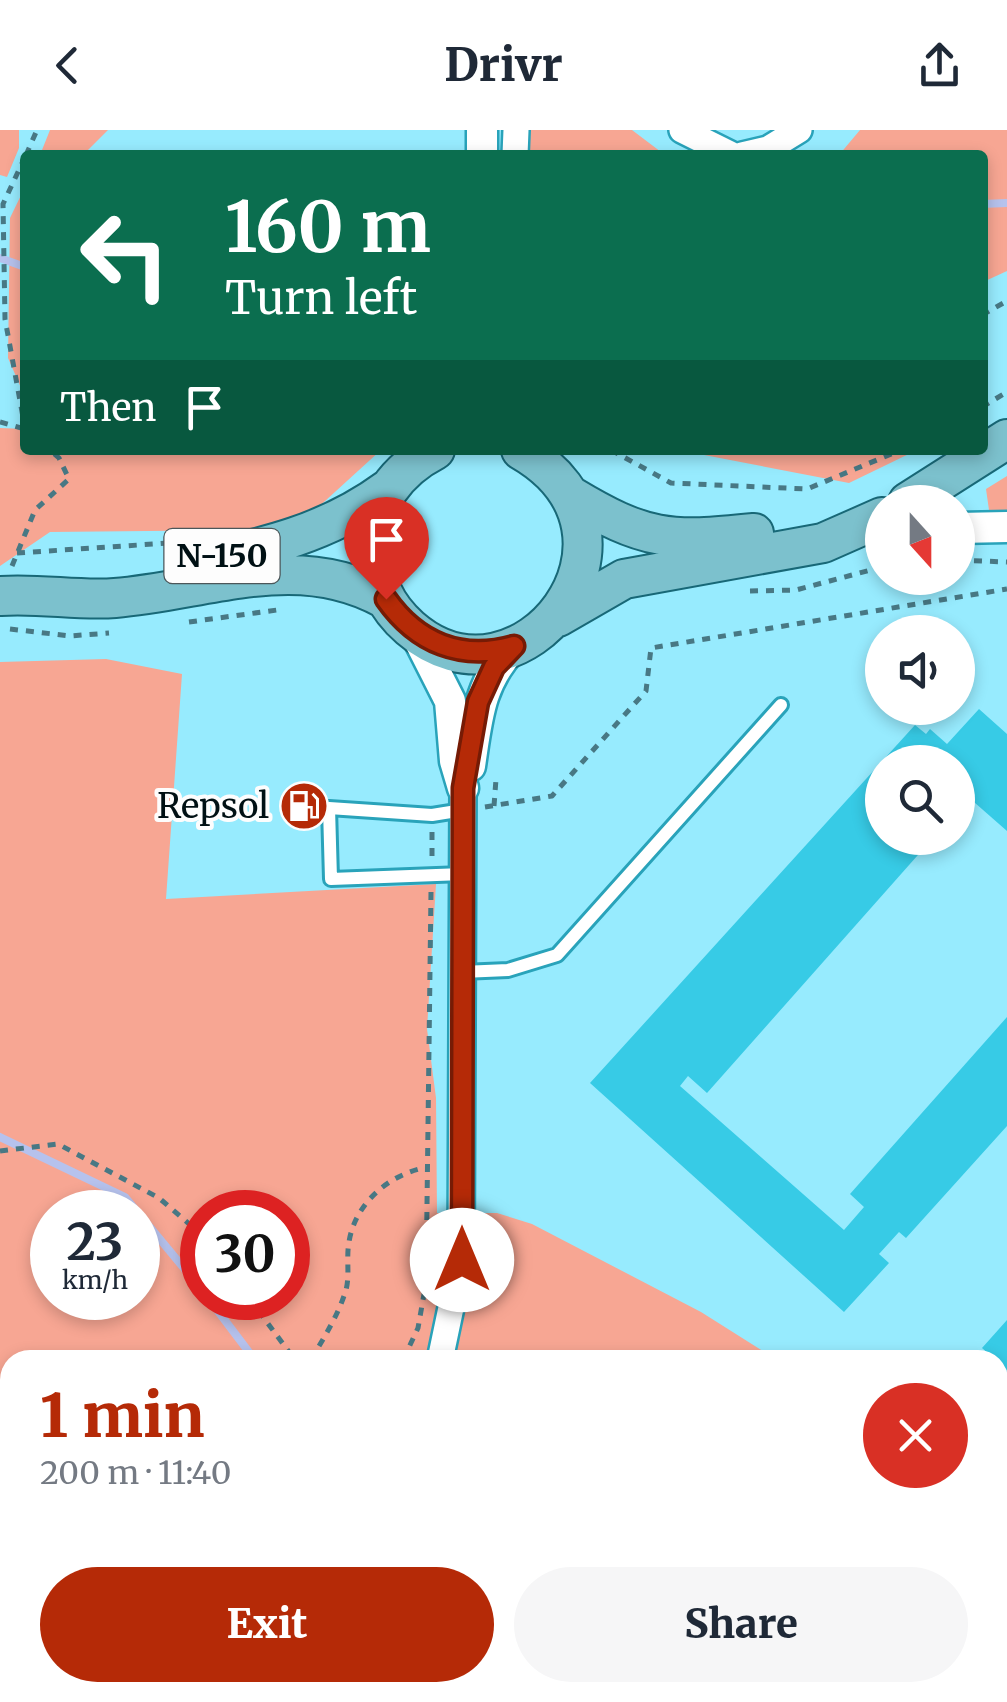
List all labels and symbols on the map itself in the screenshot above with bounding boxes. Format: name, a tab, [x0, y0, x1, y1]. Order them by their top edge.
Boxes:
north arrow	[865, 485, 975, 595]
pin	[344, 497, 429, 600]
road number: N-150	[164, 529, 280, 583]
fuel station icon: Repsol	[278, 780, 330, 832]
place label: Repsol	[157, 784, 269, 828]
speed limit sign: 30	[180, 1190, 310, 1320]
position arrow	[410, 1208, 514, 1312]

